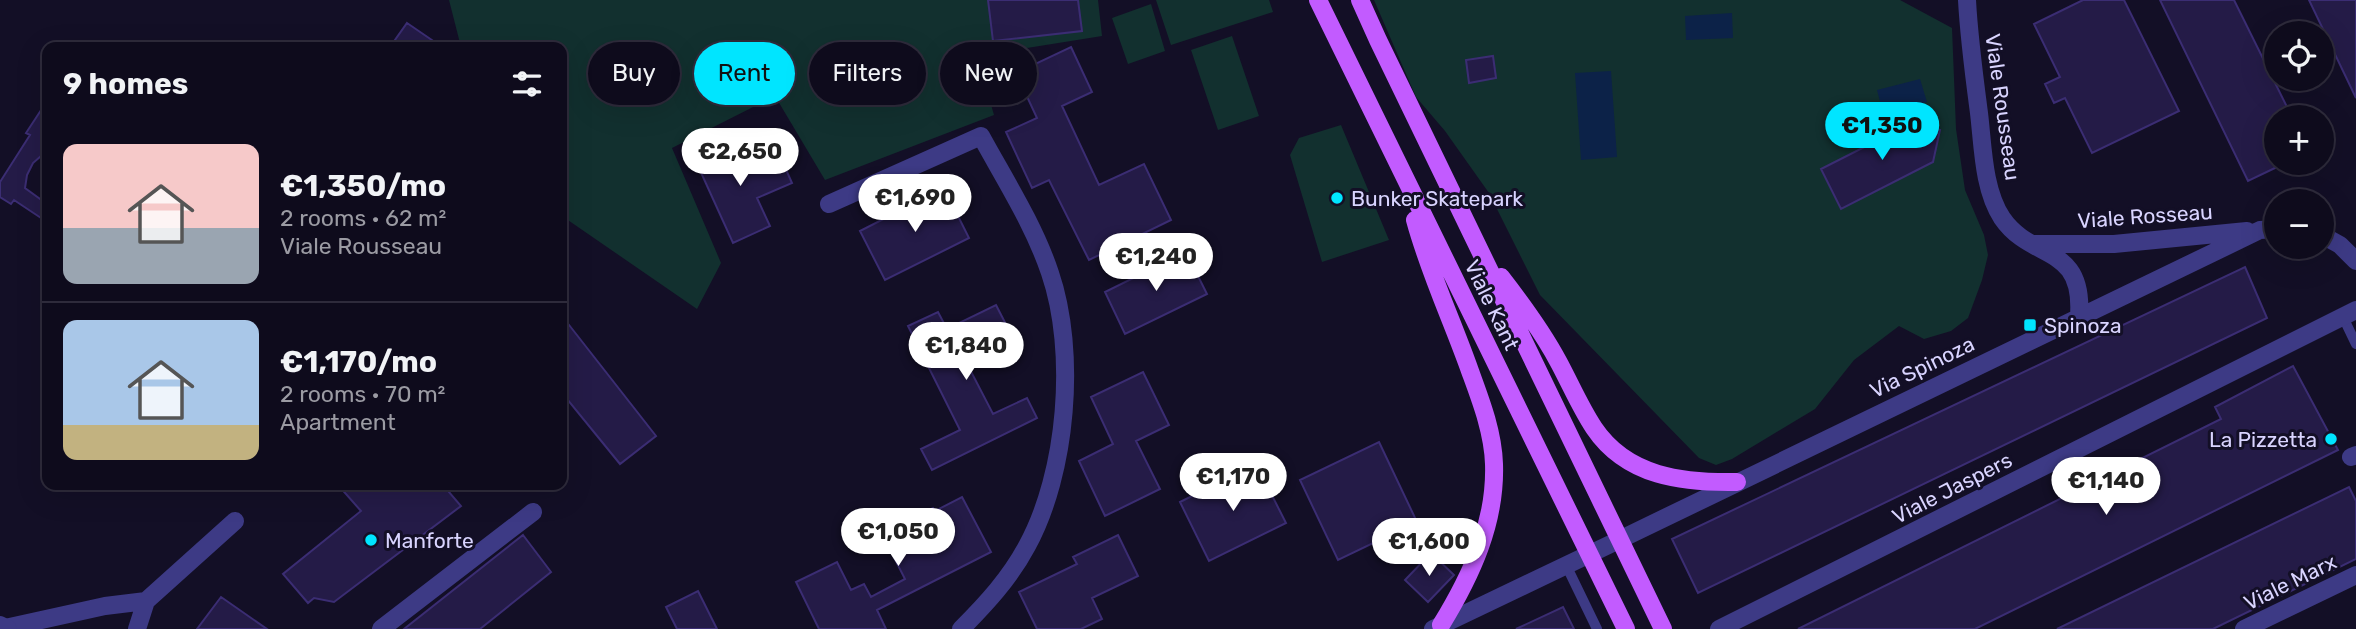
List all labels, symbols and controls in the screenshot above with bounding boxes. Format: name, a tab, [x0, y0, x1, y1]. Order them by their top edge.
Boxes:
map controls	[2264, 21, 2334, 259]
button: locate	[2264, 21, 2334, 91]
street label: Viale Rousseau	[1980, 32, 2026, 182]
chip: Buy	[588, 42, 680, 105]
chip: Rent	[694, 42, 795, 105]
chip: Filters	[809, 42, 926, 105]
chip: New	[940, 42, 1037, 105]
icon: filters	[508, 65, 546, 103]
text: 9 homes	[63, 66, 188, 102]
pin: €1,350	[1825, 102, 1939, 162]
button: +	[2264, 105, 2334, 175]
text: €1,350	[1841, 111, 1923, 139]
pin: €2,650	[683, 128, 797, 188]
text: €2,650	[698, 137, 782, 165]
text: €1,350/mo	[280, 168, 446, 204]
icon: home	[119, 172, 203, 256]
pin: €1,690	[858, 174, 972, 234]
text: €1,690	[874, 183, 956, 211]
place label: Bunker Skatepark	[1351, 186, 1523, 211]
button: −	[2264, 189, 2334, 259]
marker: Bunker Skatepark	[1329, 190, 1345, 206]
street label: Viale Rosseau	[2077, 199, 2213, 233]
text: 2 rooms · 62 m²	[280, 204, 446, 232]
text: Viale Rousseau	[280, 232, 442, 260]
pin: €1,240	[1099, 233, 1213, 293]
text: €1,240	[1115, 242, 1197, 270]
street label: Viale Kant	[1459, 256, 1525, 354]
place label: Spinoza	[2044, 313, 2122, 338]
marker: Spinoza	[2022, 317, 2038, 333]
pin: €1,840	[909, 322, 1023, 382]
text: €1,840	[925, 331, 1007, 359]
street label: Via Spinoza	[1866, 331, 1978, 403]
text: €1,170/mo	[280, 344, 437, 380]
icon: home	[119, 348, 203, 432]
text: 2 rooms · 70 m²	[280, 380, 445, 408]
text: Apartment	[280, 408, 396, 436]
place label: La Pizzetta	[2209, 427, 2317, 452]
marker: La Pizzetta	[2323, 431, 2339, 447]
street label: Viale Jaspers	[1888, 447, 2016, 529]
pin: €1,170	[1176, 454, 1290, 513]
pin: €1,140	[2049, 458, 2163, 517]
text: €1,170	[1196, 462, 1270, 490]
text: €1,140	[2067, 466, 2145, 494]
pin: €1,050	[841, 508, 955, 568]
text: €1,050	[857, 517, 939, 545]
pin: €1,600	[1372, 518, 1486, 578]
text: €1,600	[1388, 527, 1470, 555]
place label: Manforte	[385, 528, 474, 553]
marker: Manforte	[363, 532, 379, 548]
street label: Viale Marx	[2240, 549, 2340, 615]

